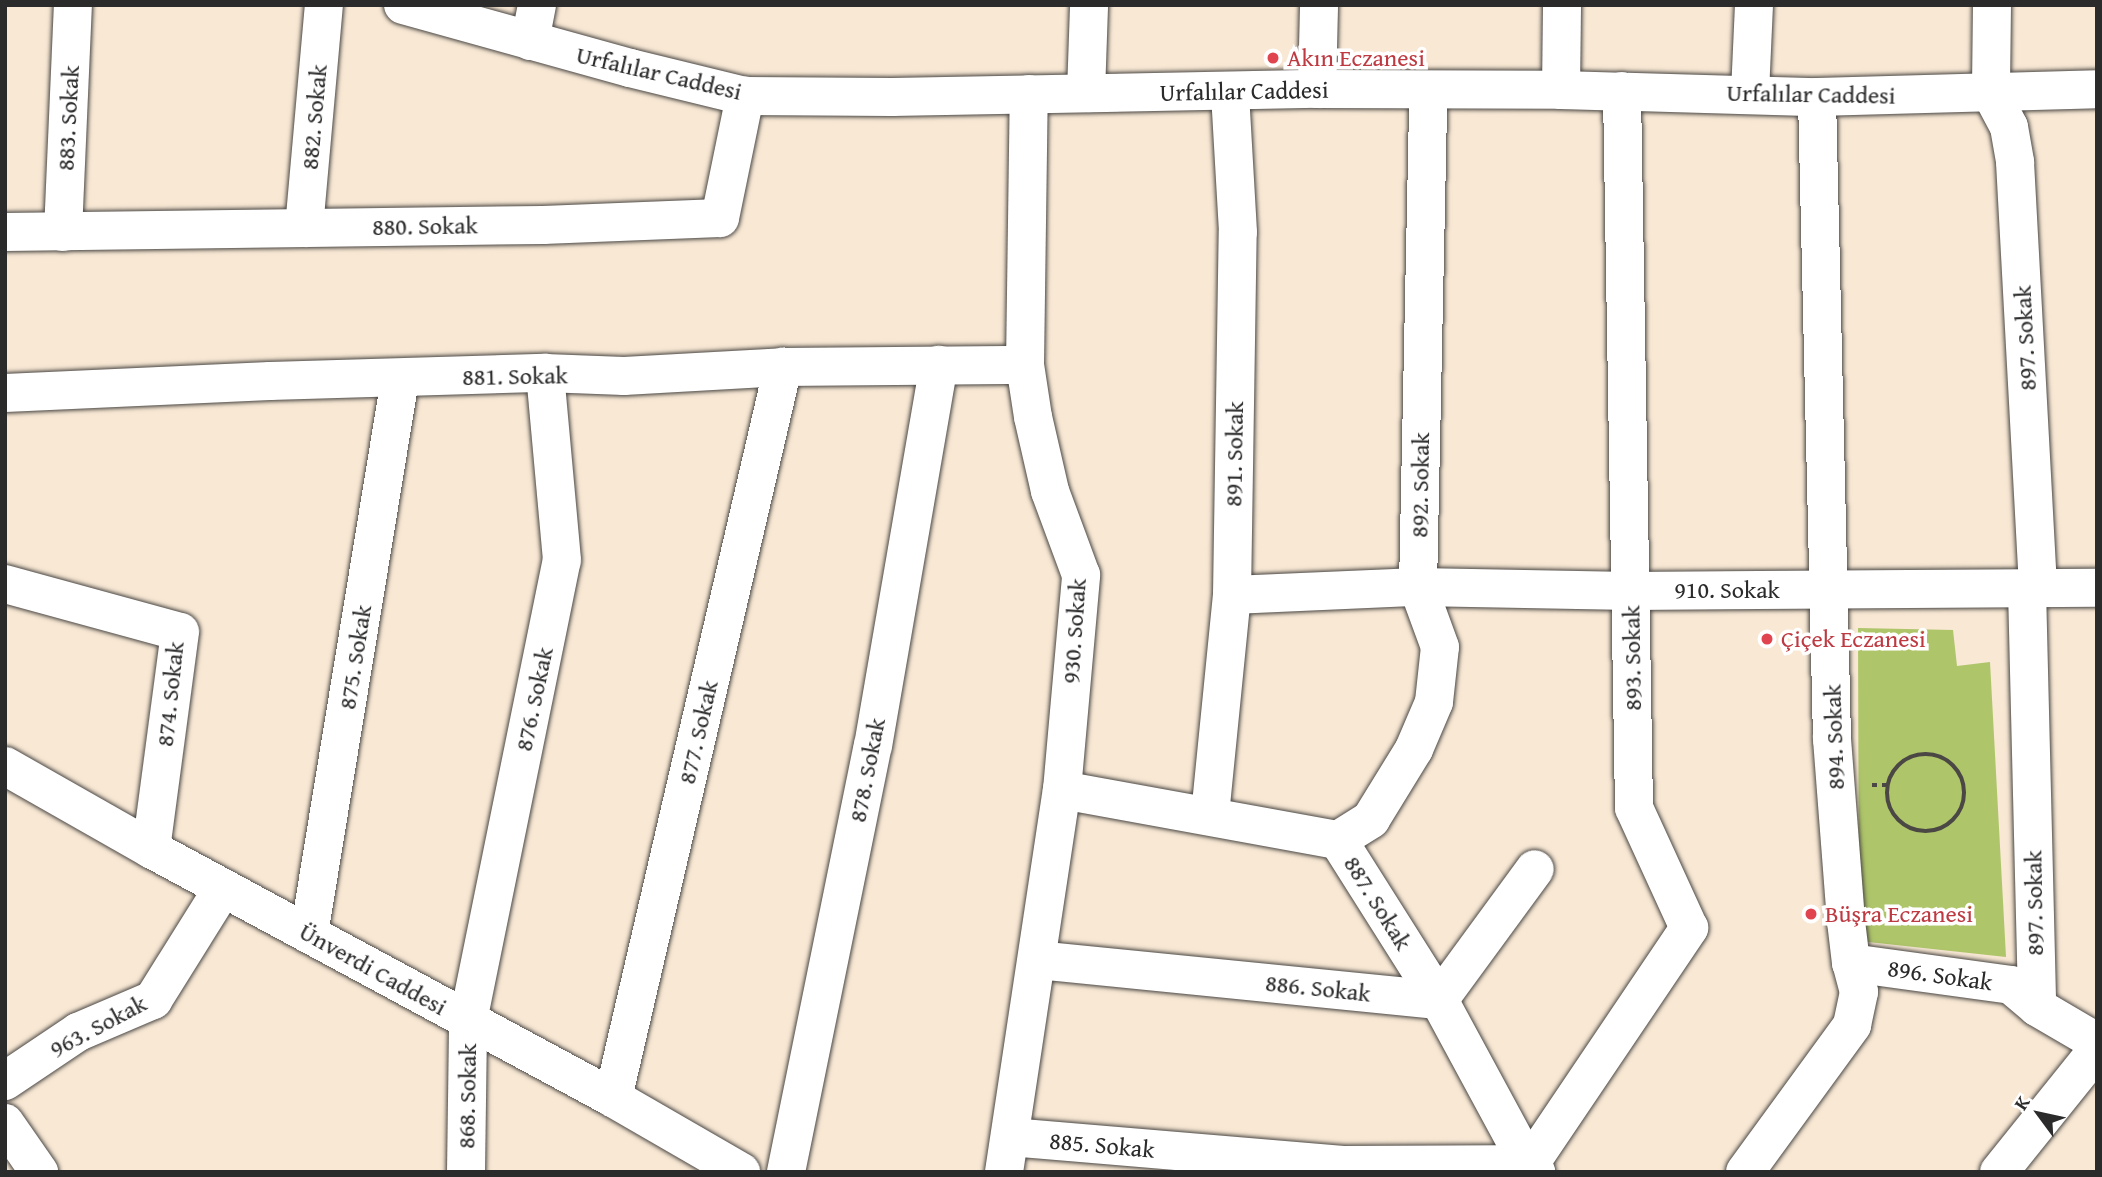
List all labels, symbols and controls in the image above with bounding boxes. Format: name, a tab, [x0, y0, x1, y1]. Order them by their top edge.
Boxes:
street label: Urfalılar Caddesi	[573, 40, 745, 106]
place label: Akın Eczanesi	[1287, 44, 1425, 72]
marker: Akın Eczanesi	[1265, 50, 1281, 66]
street label: 882. Sokak	[295, 63, 333, 171]
street label: 883. Sokak	[51, 65, 85, 171]
street label: Urfalılar Caddesi	[1159, 75, 1329, 107]
street label: Urfalılar Caddesi	[1726, 78, 1896, 110]
street label: 880. Sokak	[372, 211, 478, 241]
street label: 897. Sokak	[2008, 285, 2042, 391]
street label: 881. Sokak	[462, 361, 568, 391]
street label: 891. Sokak	[1219, 401, 1249, 507]
street label: 892. Sokak	[1405, 432, 1435, 538]
street label: 910. Sokak	[1674, 576, 1780, 604]
street label: 930. Sokak	[1056, 577, 1092, 685]
street label: 875. Sokak	[333, 603, 377, 711]
street label: 893. Sokak	[1617, 605, 1647, 711]
place label: Çiçek Eczanesi	[1781, 625, 1926, 653]
marker: Çiçek Eczanesi	[1759, 631, 1775, 647]
street label: 874. Sokak	[150, 640, 190, 748]
street label: 876. Sokak	[509, 644, 559, 754]
street label: 877. Sokak	[672, 677, 724, 787]
street label: 894. Sokak	[1818, 684, 1850, 790]
street label: 878. Sokak	[843, 715, 891, 825]
street label: 897. Sokak	[2019, 850, 2049, 956]
street label: 887. Sokak	[1338, 851, 1418, 955]
place label: Büşra Eczanesi	[1825, 900, 1973, 928]
marker: Büşra Eczanesi	[1803, 906, 1819, 922]
street label: Ünverdi Caddesi	[294, 917, 452, 1021]
street label: 896. Sokak	[1886, 953, 1994, 997]
street label: 886. Sokak	[1264, 968, 1372, 1008]
street label: 963. Sokak	[45, 989, 151, 1063]
street label: 868. Sokak	[452, 1043, 482, 1149]
north arrow	[2004, 1079, 2074, 1149]
text: K	[2006, 1090, 2036, 1115]
street label: 885. Sokak	[1048, 1126, 1156, 1164]

